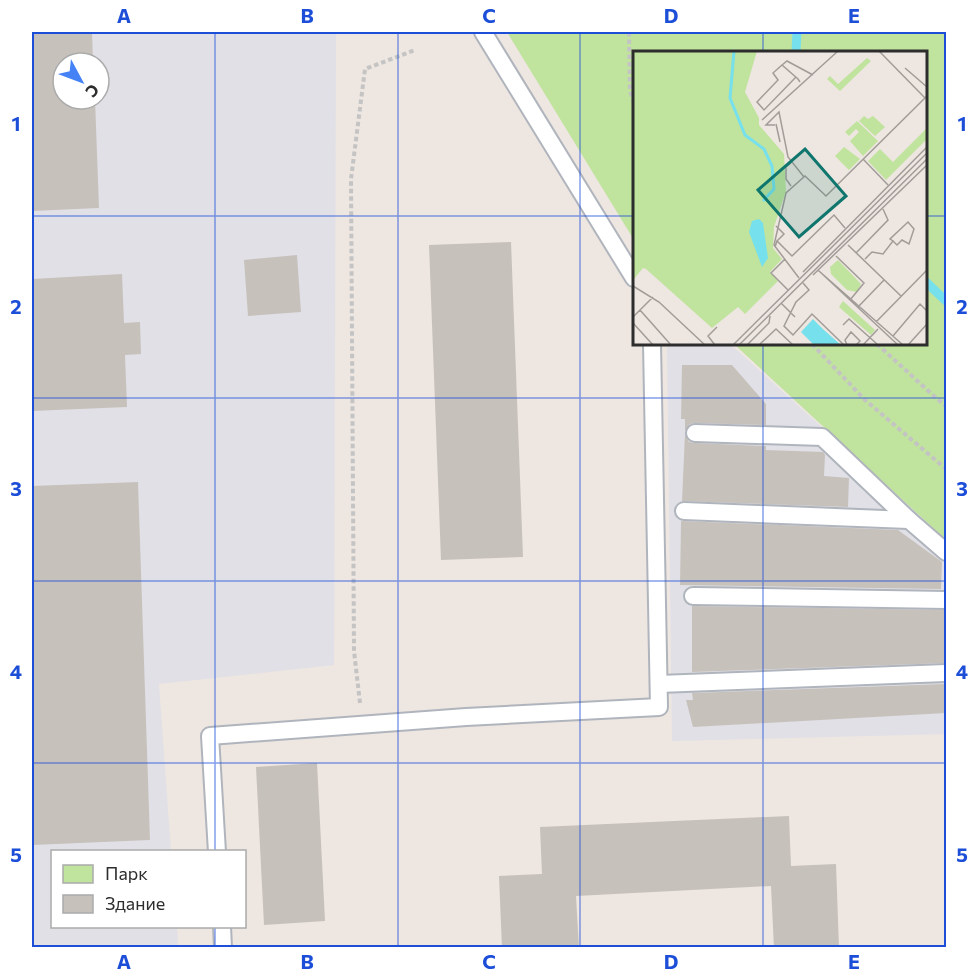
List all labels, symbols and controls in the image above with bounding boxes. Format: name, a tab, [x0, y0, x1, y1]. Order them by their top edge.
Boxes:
text: A	[117, 3, 131, 27]
text: B	[300, 3, 314, 27]
text: C	[482, 3, 496, 27]
text: D	[664, 3, 678, 27]
text: E	[848, 3, 860, 27]
north arrow	[51, 51, 111, 111]
inset map	[633, 51, 927, 345]
text: С	[82, 81, 103, 102]
text: 1	[11, 111, 21, 135]
text: 1	[957, 111, 967, 135]
text: 2	[10, 294, 22, 318]
text: 2	[956, 294, 968, 318]
text: 3	[10, 476, 22, 500]
text: 3	[956, 476, 968, 500]
text: 4	[10, 659, 22, 683]
text: 4	[956, 659, 968, 683]
text: 5	[10, 842, 22, 866]
text: 5	[956, 842, 968, 866]
legend	[51, 850, 246, 928]
text: Парк	[105, 862, 148, 884]
text: Здание	[105, 892, 165, 914]
text: A	[117, 949, 131, 973]
text: B	[300, 949, 314, 973]
text: C	[482, 949, 496, 973]
text: D	[664, 949, 678, 973]
text: E	[848, 949, 860, 973]

